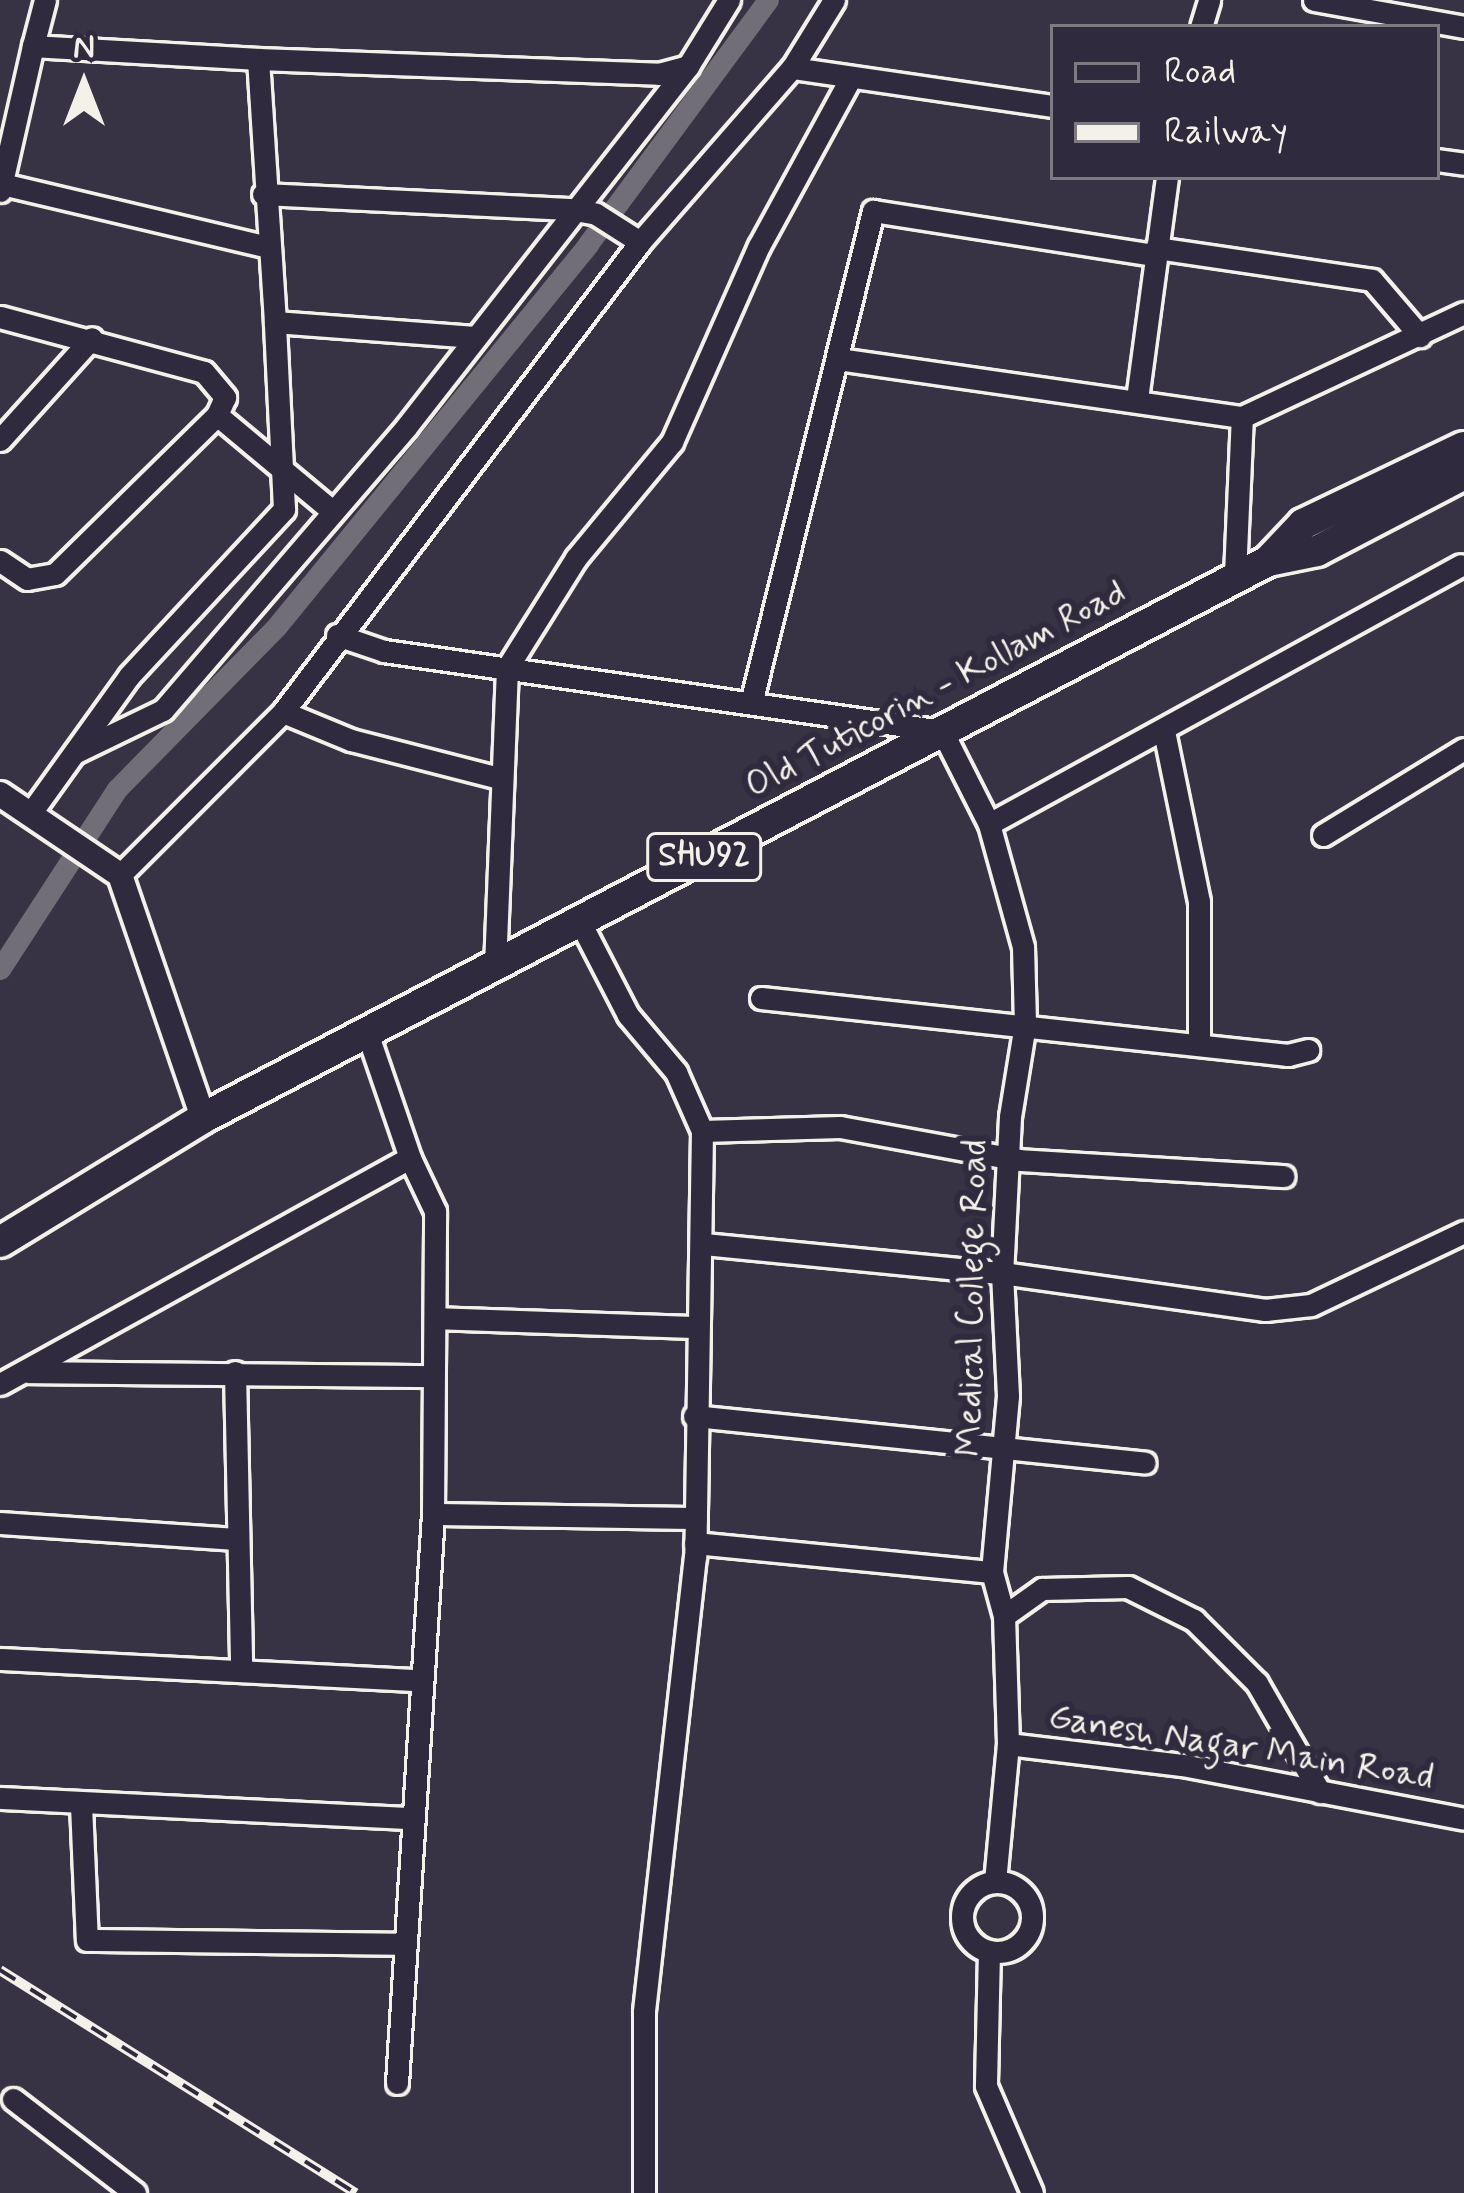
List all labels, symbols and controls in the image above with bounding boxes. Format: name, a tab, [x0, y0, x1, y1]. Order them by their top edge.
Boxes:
north arrow	[24, 24, 144, 144]
legend	[1050, 24, 1440, 180]
text: N	[73, 26, 95, 70]
text: Road	[1164, 49, 1236, 96]
text: Railway	[1164, 109, 1288, 156]
street label: Old Tuticorin - Kollam Road	[742, 573, 1130, 807]
road number: SHU92	[644, 830, 764, 884]
street label: Medical College Road	[949, 1138, 997, 1458]
street label: Ganesh Nagar Main Road	[1049, 1697, 1433, 1799]

